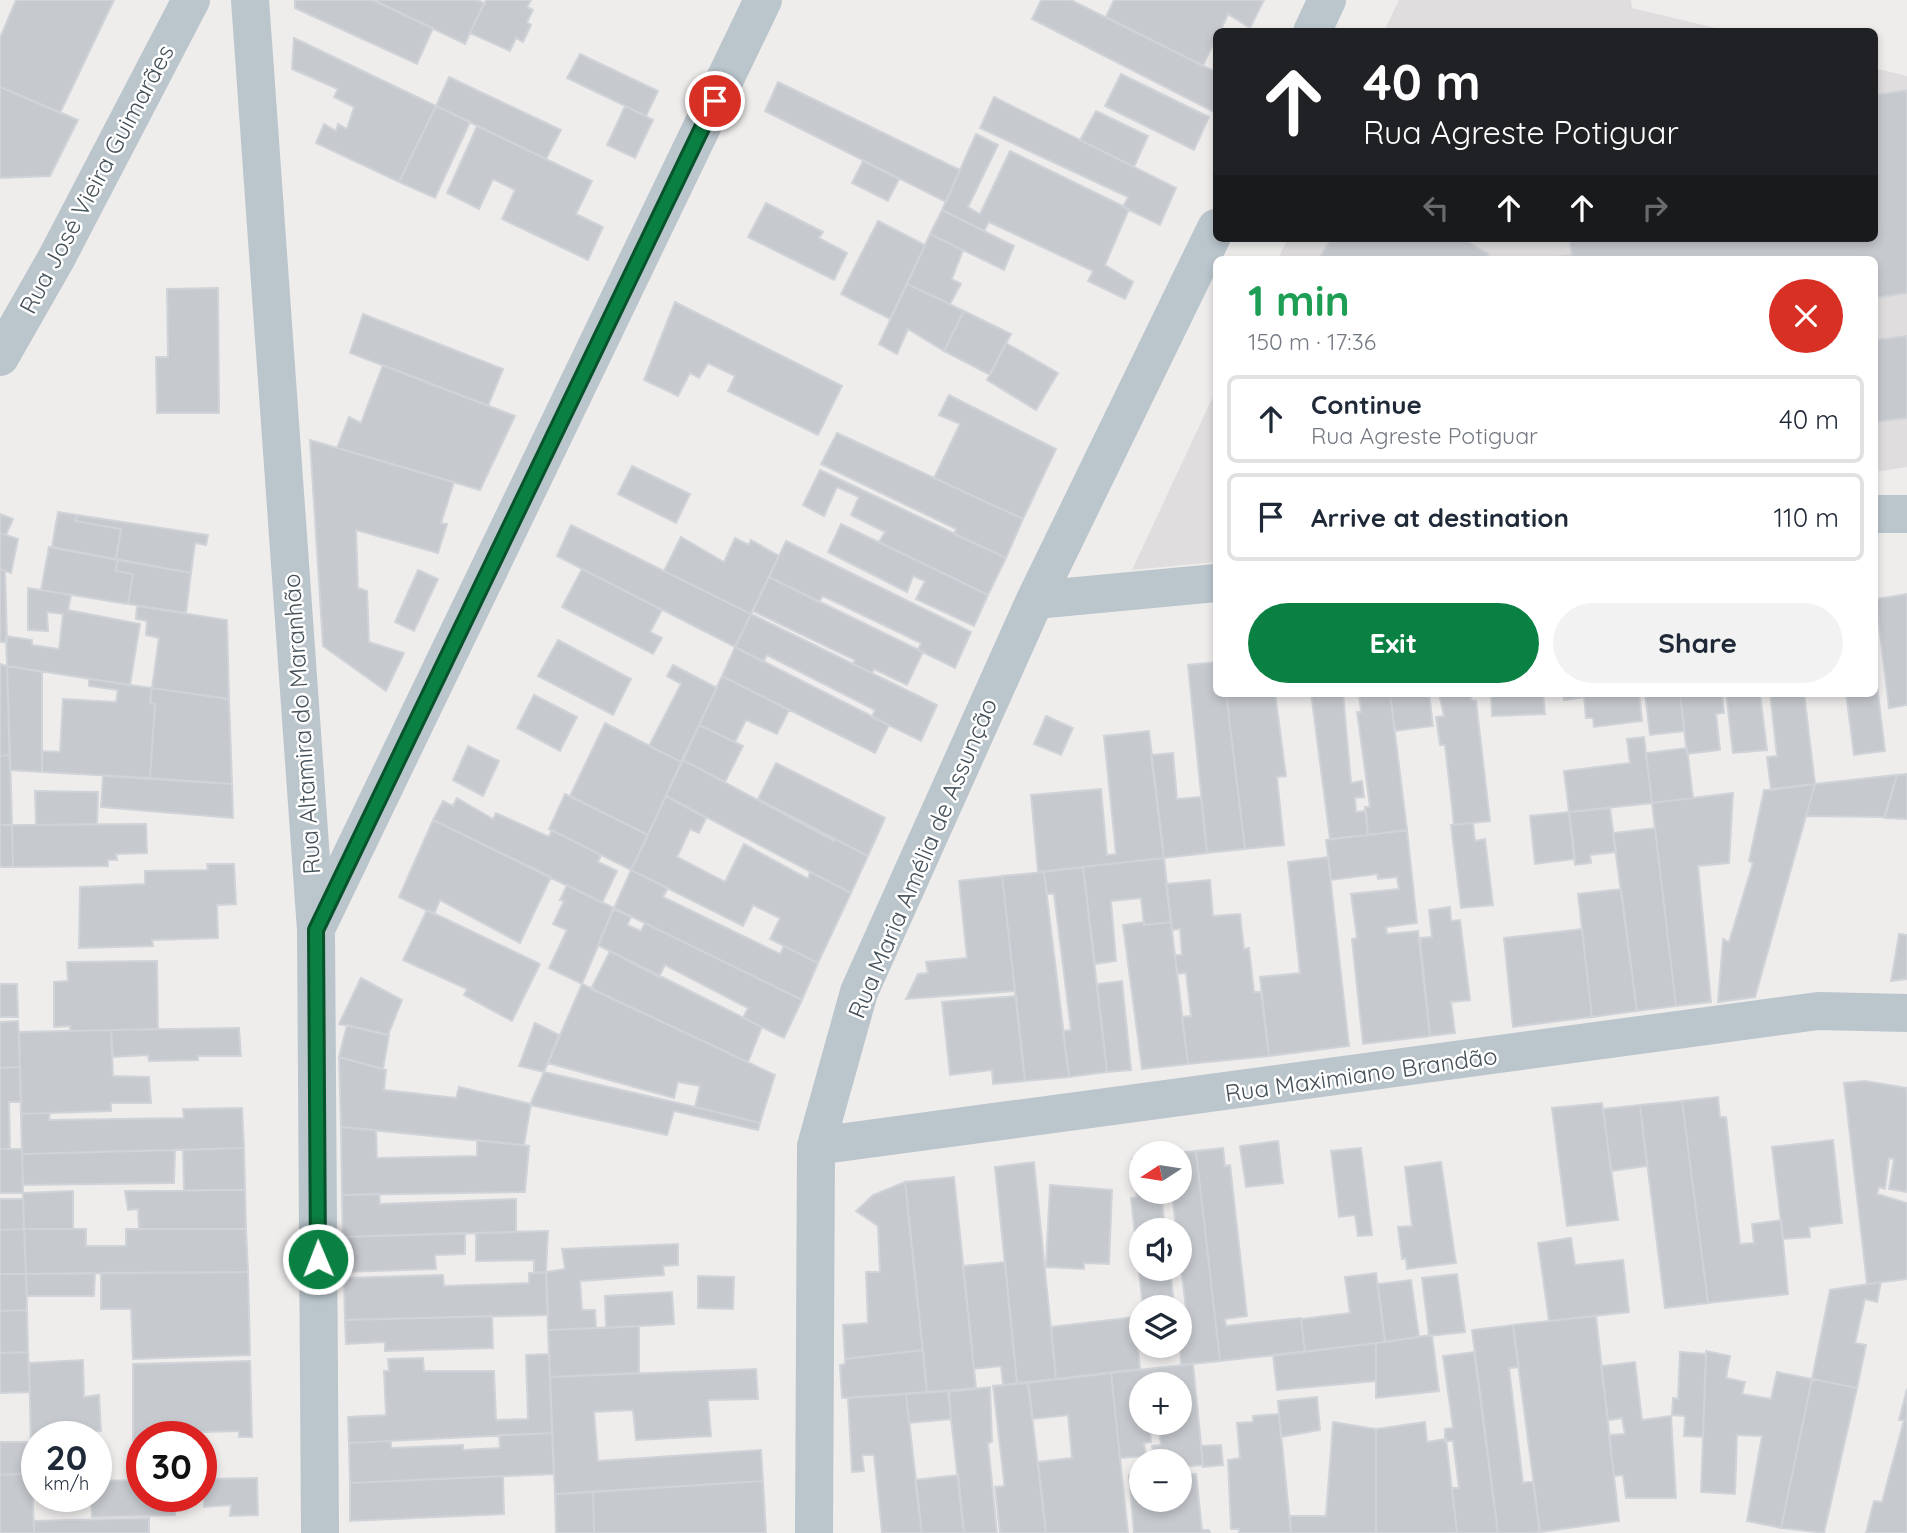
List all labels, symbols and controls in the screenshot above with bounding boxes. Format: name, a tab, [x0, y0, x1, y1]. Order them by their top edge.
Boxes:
street label: Rua José Vieira Guimarães	[12, 39, 180, 319]
text: 40 m	[1363, 51, 1481, 112]
icon: ahead	[1248, 56, 1339, 147]
pin	[685, 71, 745, 131]
icon: arrive	[696, 82, 734, 120]
text: Rua Agreste Potiguar	[1363, 112, 1679, 152]
icon: left	[1417, 189, 1455, 227]
icon: ahead	[1490, 189, 1528, 227]
icon: ahead	[1563, 189, 1601, 227]
icon: right	[1636, 189, 1674, 227]
text: 1 min	[1248, 274, 1350, 327]
button: close	[1769, 279, 1843, 353]
text: 150 m · 17:36	[1248, 327, 1376, 356]
text: Continue	[1311, 388, 1422, 421]
icon: ahead	[1252, 400, 1290, 438]
text: 40 m	[1779, 403, 1839, 436]
text: Rua Agreste Potiguar	[1311, 421, 1538, 450]
icon: arrive	[1252, 498, 1290, 536]
text: Arrive at destination	[1311, 501, 1569, 534]
text: 110 m	[1773, 501, 1839, 534]
street label: Rua Altamira do Maranhão	[276, 573, 326, 875]
button: Exit	[1248, 603, 1539, 683]
button: Share	[1553, 603, 1843, 683]
street label: Rua Maria Amélia de Assunção	[841, 693, 1003, 1023]
street label: Rua Maximiano Brandão	[1223, 1040, 1499, 1108]
north arrow	[1129, 1141, 1192, 1204]
map controls	[1129, 1141, 1192, 1512]
button: sound	[1129, 1218, 1192, 1281]
position arrow	[281, 1222, 355, 1296]
button: layers	[1129, 1295, 1192, 1358]
button: +	[1129, 1372, 1192, 1435]
speed limit sign: 30	[126, 1421, 217, 1512]
text: 20	[46, 1435, 87, 1479]
button: −	[1129, 1449, 1192, 1512]
text: km/h	[44, 1472, 89, 1495]

